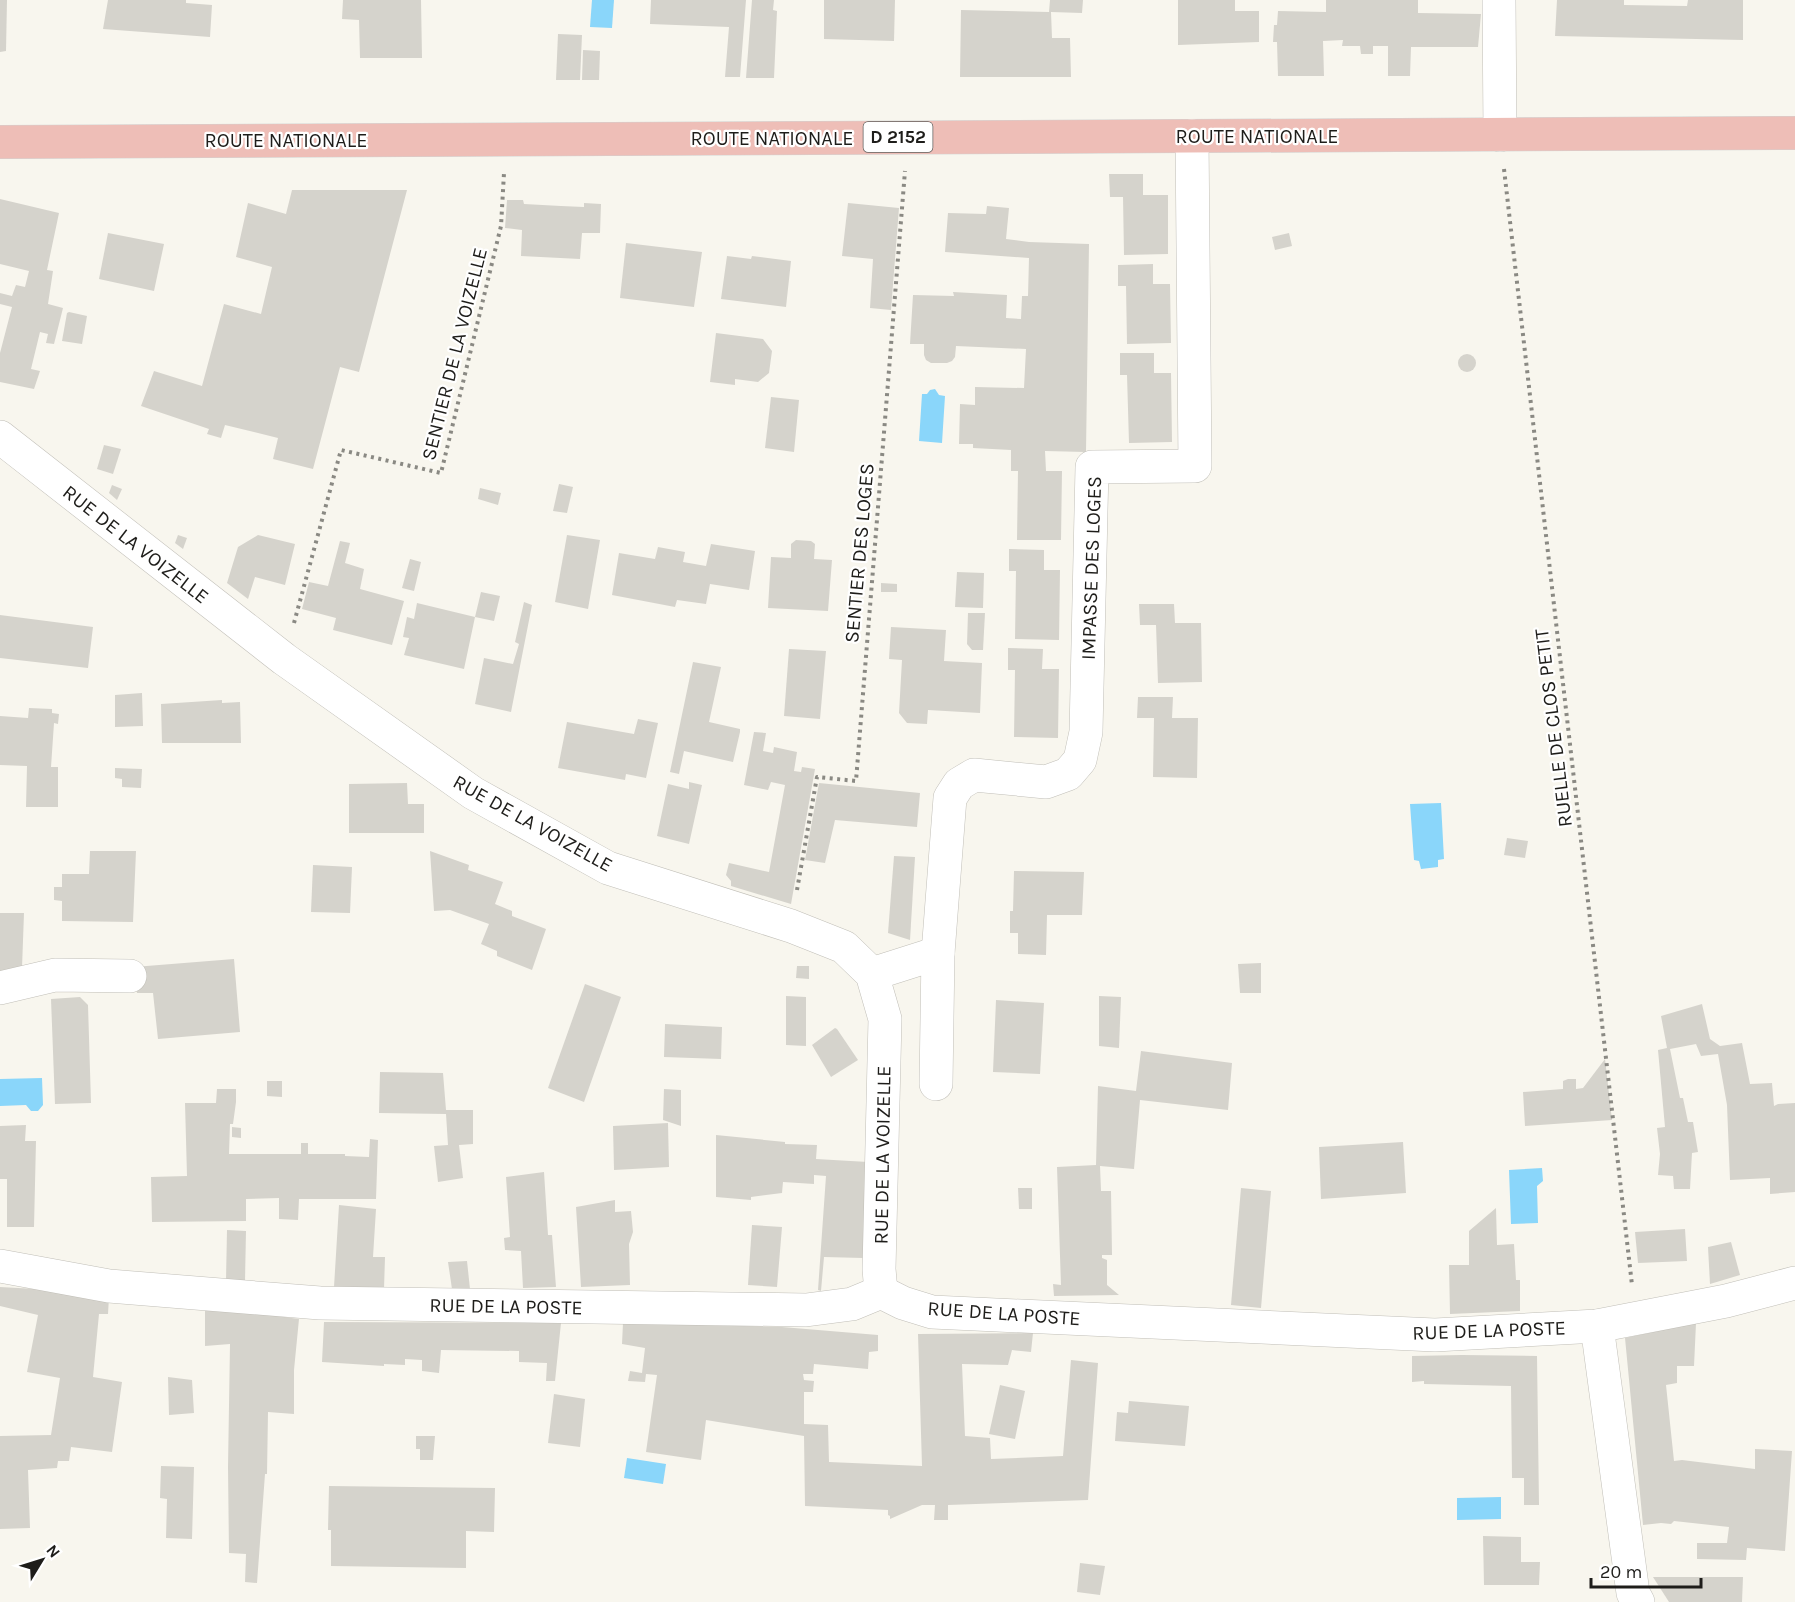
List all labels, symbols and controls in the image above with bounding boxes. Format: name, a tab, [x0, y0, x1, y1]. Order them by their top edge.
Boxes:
road number: D 2152	[864, 122, 932, 152]
street label: ROUTE NATIONALE	[1176, 125, 1338, 148]
street label: ROUTE NATIONALE	[691, 127, 853, 150]
street label: ROUTE NATIONALE	[205, 129, 367, 152]
street label: SENTIER DE LA VOIZELLE	[417, 245, 492, 463]
street label: SENTIER DES LOGES	[840, 462, 879, 644]
street label: IMPASSE DES LOGES	[1077, 476, 1106, 660]
street label: RUE DE LA VOIZELLE	[58, 480, 213, 608]
street label: RUELLE DE CLOS PETIT	[1530, 627, 1577, 828]
street label: RUE DE LA VOIZELLE	[449, 770, 616, 877]
street label: RUE DE LA VOIZELLE	[869, 1065, 896, 1245]
street label: RUE DE LA POSTE	[429, 1294, 583, 1319]
street label: RUE DE LA POSTE	[927, 1297, 1081, 1330]
street label: RUE DE LA POSTE	[1412, 1316, 1566, 1345]
north arrow	[12, 1530, 72, 1590]
text: N	[42, 1541, 64, 1561]
scale bar	[1591, 1551, 1700, 1589]
text: 20 m	[1600, 1561, 1642, 1583]

